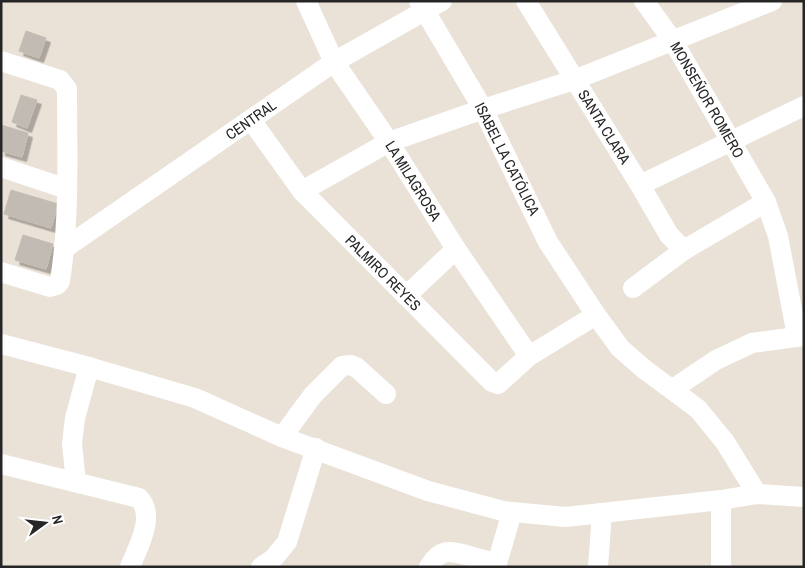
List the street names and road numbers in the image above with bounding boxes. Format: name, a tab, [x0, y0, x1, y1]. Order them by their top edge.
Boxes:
street label: MONSEÑOR ROMERO	[666, 38, 749, 162]
street label: SANTA CLARA	[573, 86, 636, 169]
street label: CENTRAL	[221, 94, 280, 145]
street label: ISABEL LA CATÓLICA	[470, 99, 545, 220]
street label: LA MILAGROSA	[380, 137, 447, 226]
street label: PALMIRO REYES	[341, 230, 426, 315]

